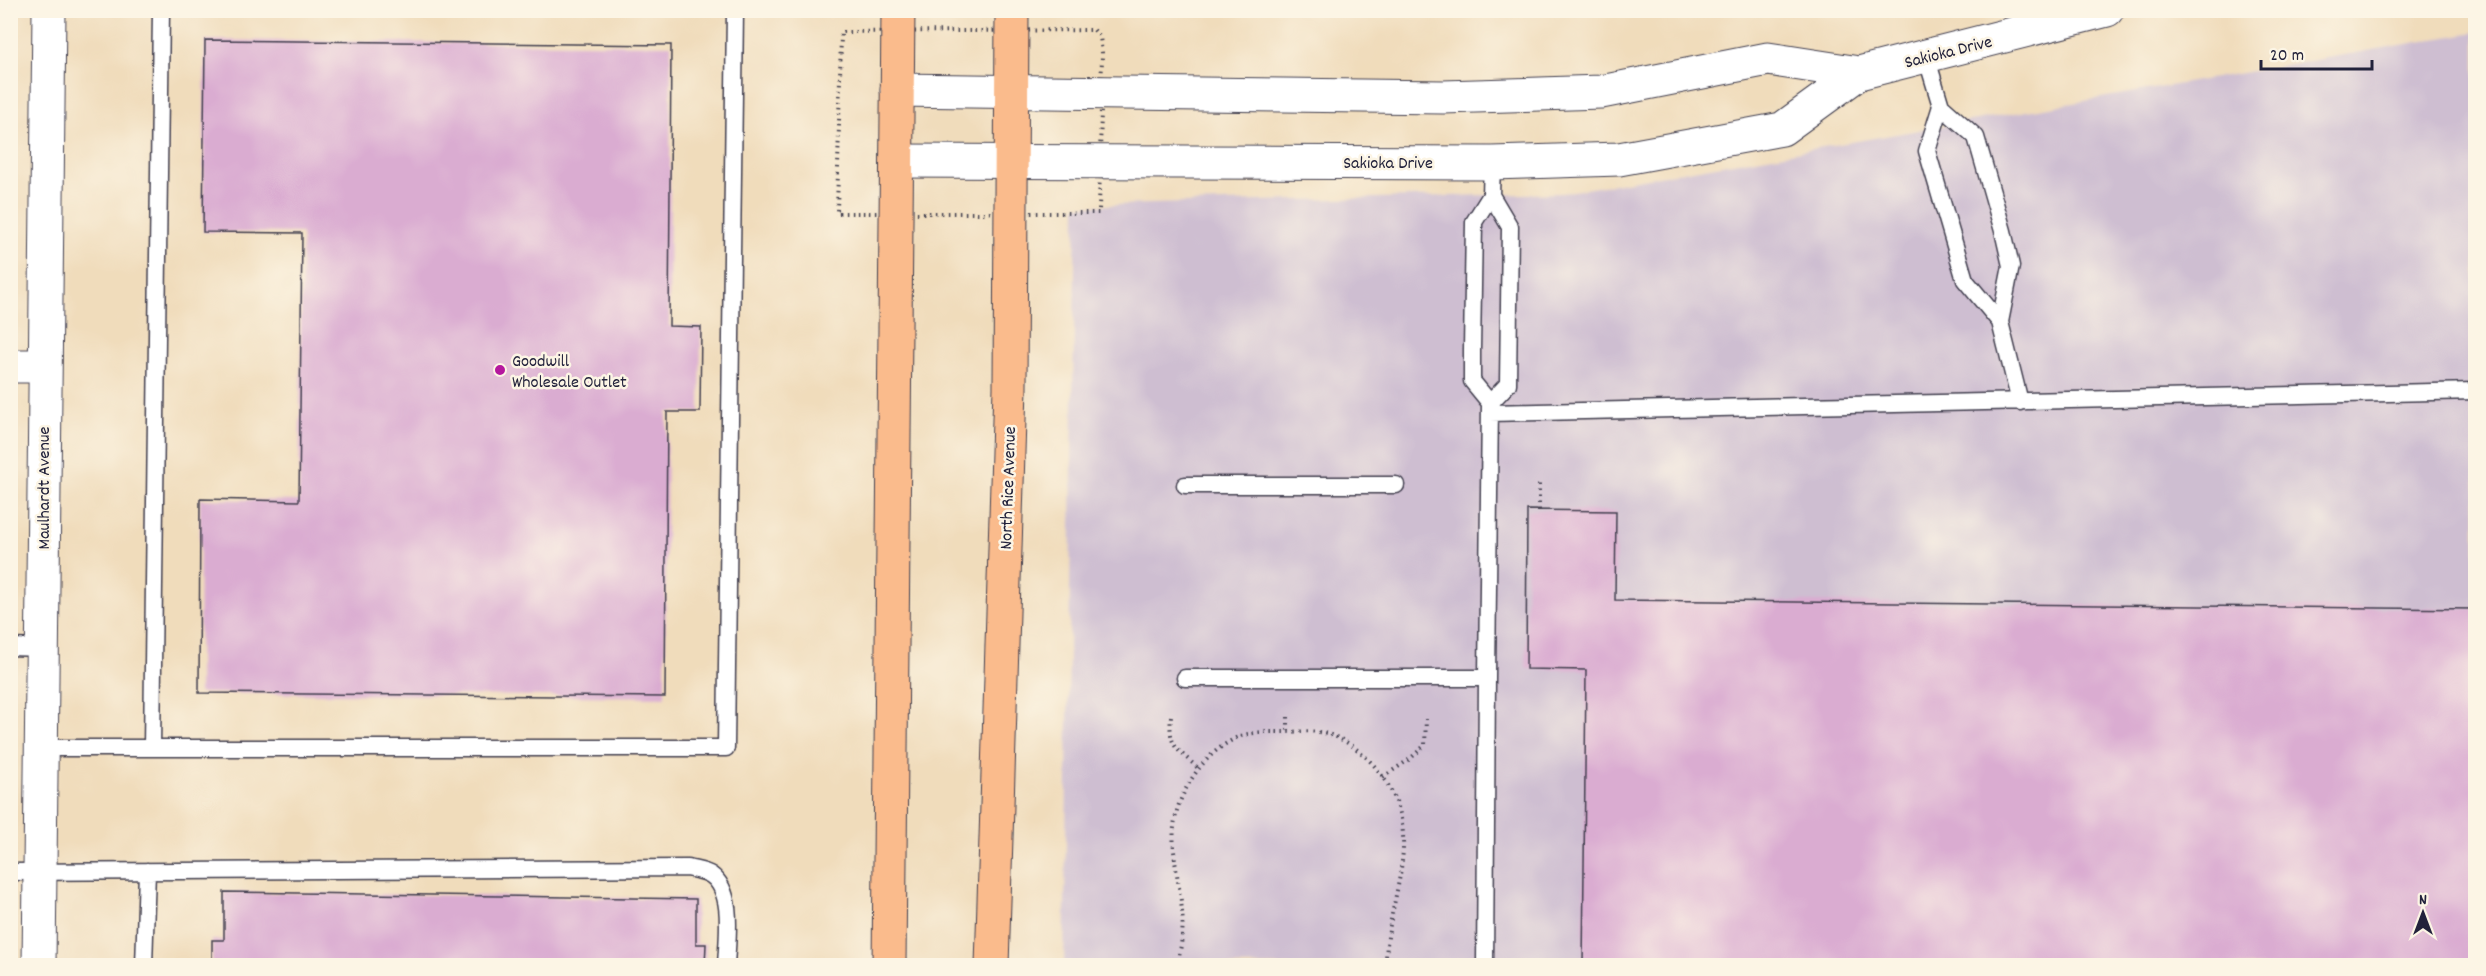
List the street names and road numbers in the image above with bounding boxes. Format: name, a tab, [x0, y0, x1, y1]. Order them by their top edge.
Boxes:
street label: Sakioka Drive	[1902, 30, 1995, 76]
street label: Sakioka Drive	[1343, 152, 1433, 177]
street label: North Rice Avenue	[995, 426, 1024, 550]
street label: Maulhardt Avenue	[33, 427, 58, 549]

